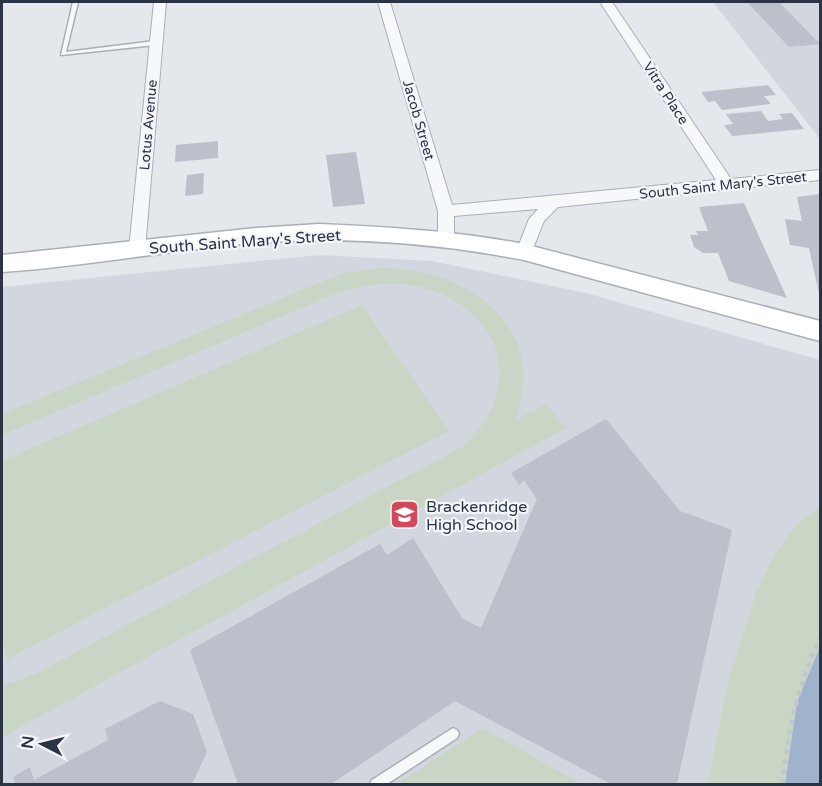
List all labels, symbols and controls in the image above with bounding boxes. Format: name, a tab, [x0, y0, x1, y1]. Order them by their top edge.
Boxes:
street label: Vitra Place	[639, 59, 692, 128]
street label: Jacob Street	[399, 78, 438, 163]
street label: Lotus Avenue	[136, 79, 161, 171]
street label: South Saint Mary's Street	[638, 168, 808, 203]
street label: South Saint Mary's Street	[148, 225, 342, 259]
place label: Brackenridge High School	[426, 497, 527, 535]
school or university icon: Brackenridge High School	[389, 499, 421, 531]
north arrow	[12, 714, 72, 774]
text: N	[17, 735, 39, 750]

